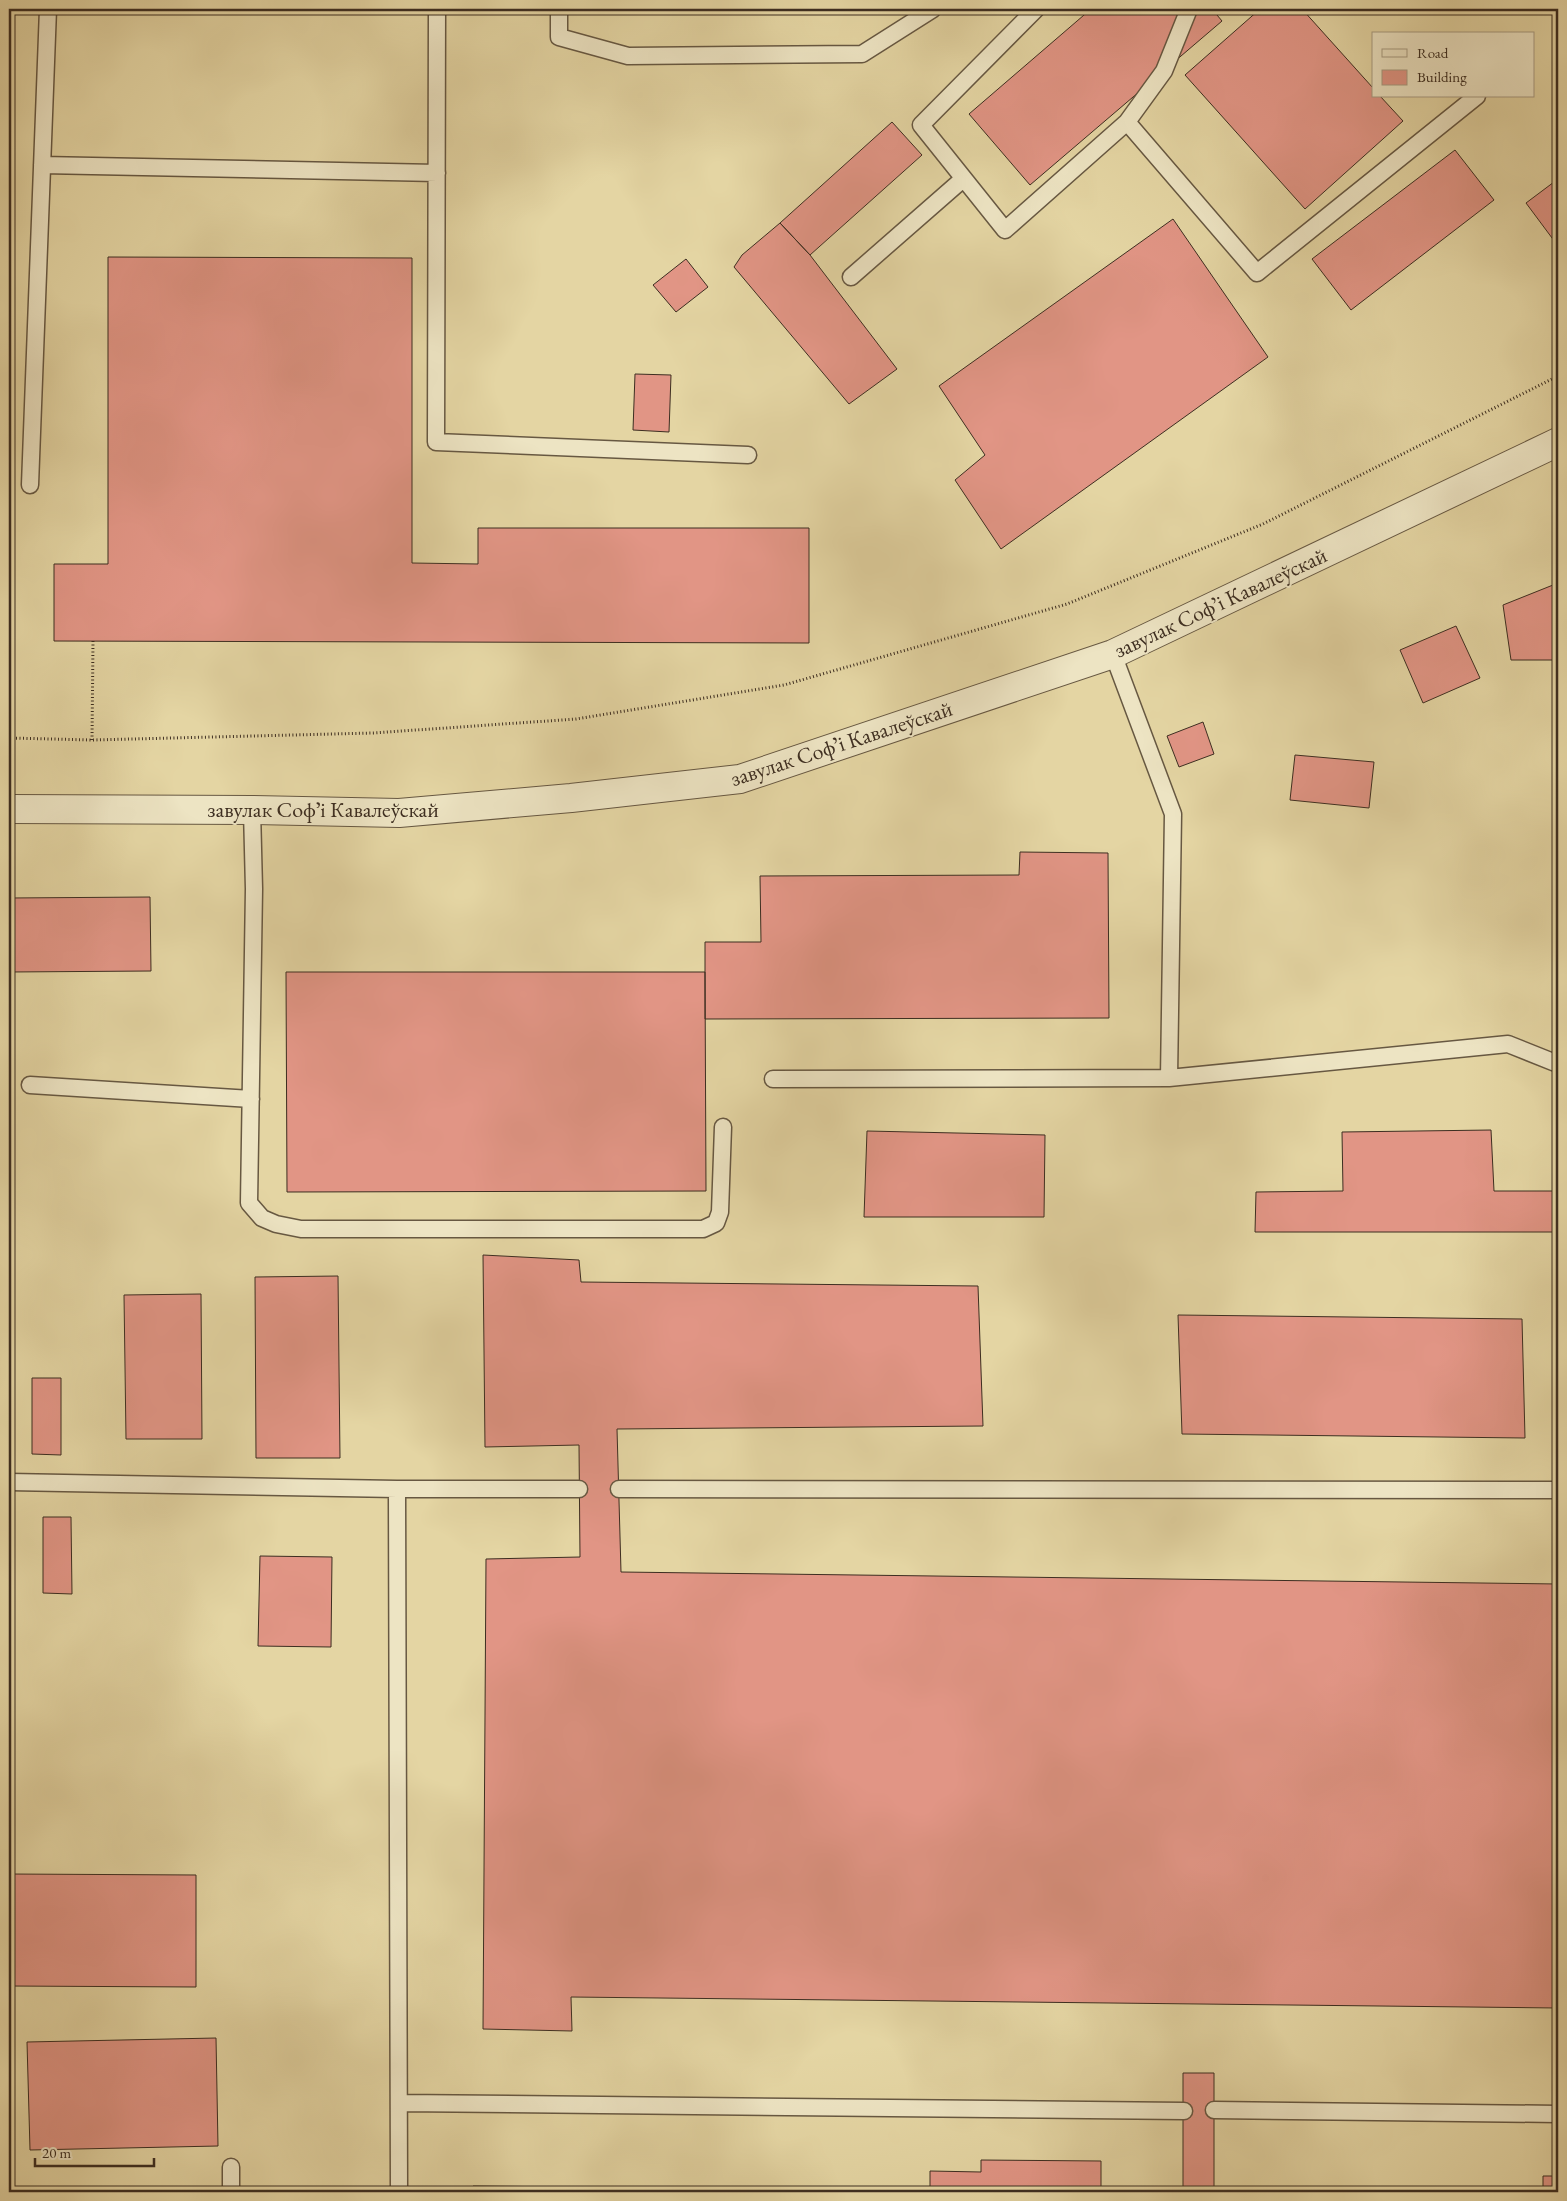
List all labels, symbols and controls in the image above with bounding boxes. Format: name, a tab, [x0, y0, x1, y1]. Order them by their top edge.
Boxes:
legend	[1372, 32, 1534, 98]
text: Road	[1417, 43, 1449, 62]
text: Building	[1417, 67, 1467, 86]
street label: завулак Софʼі Кавалеўскай	[1109, 540, 1332, 665]
street label: завулак Софʼі Кавалеўскай	[726, 694, 956, 793]
street label: завулак Софʼі Кавалеўскай	[207, 795, 439, 824]
scale bar	[35, 2136, 154, 2168]
text: 20 m	[42, 2143, 71, 2162]

